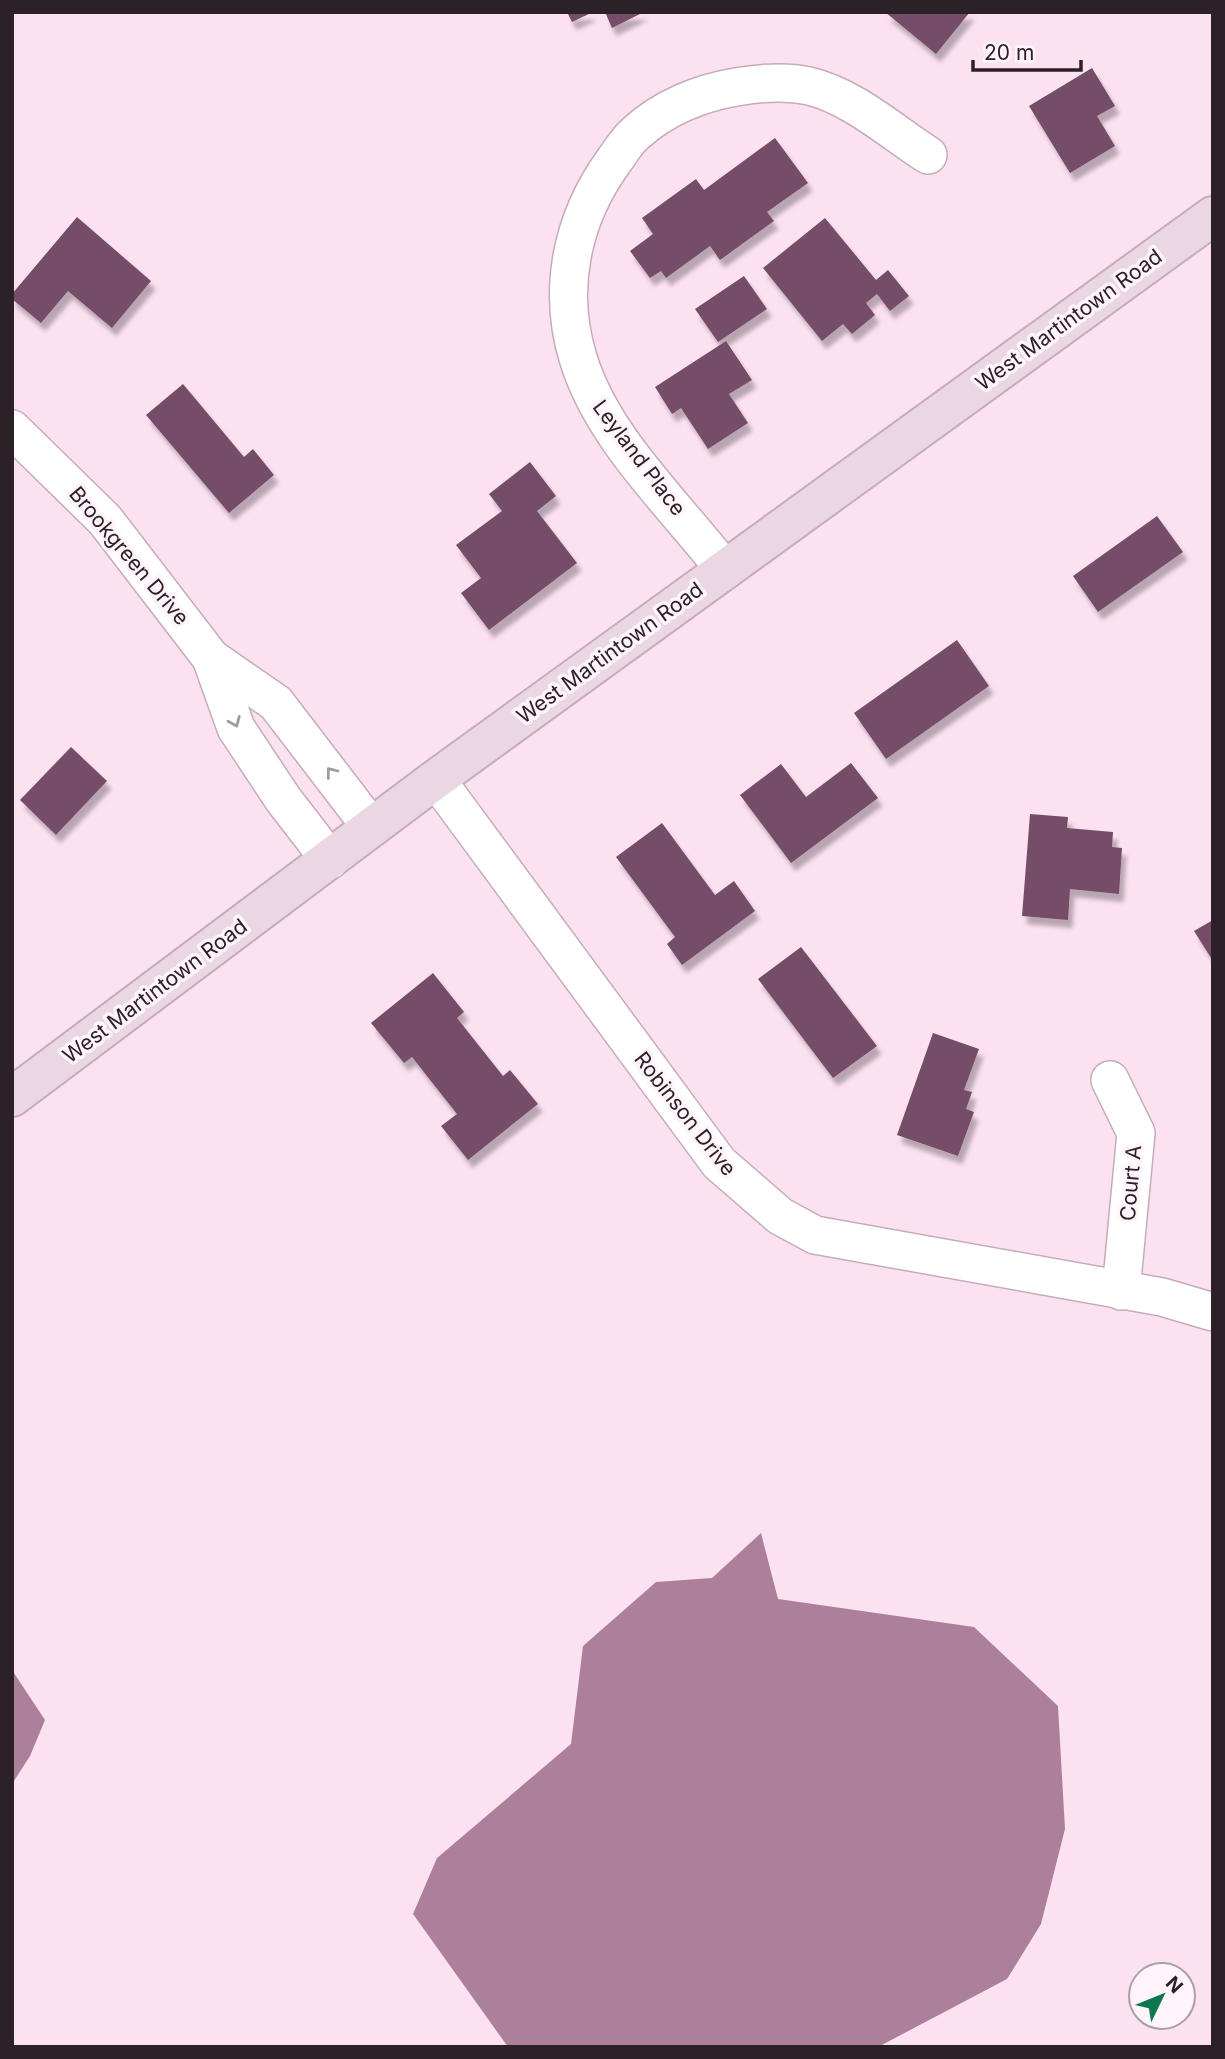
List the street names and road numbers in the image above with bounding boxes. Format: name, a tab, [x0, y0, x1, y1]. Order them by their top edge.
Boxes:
street label: West Martintown Road	[971, 244, 1167, 396]
street label: Leyland Place	[588, 395, 691, 520]
street label: Brookgreen Drive	[64, 481, 195, 630]
street label: West Martintown Road	[512, 577, 708, 729]
street label: West Martintown Road	[58, 913, 252, 1068]
street label: Robinson Drive	[629, 1047, 742, 1181]
street label: Court A	[1115, 1144, 1146, 1222]

